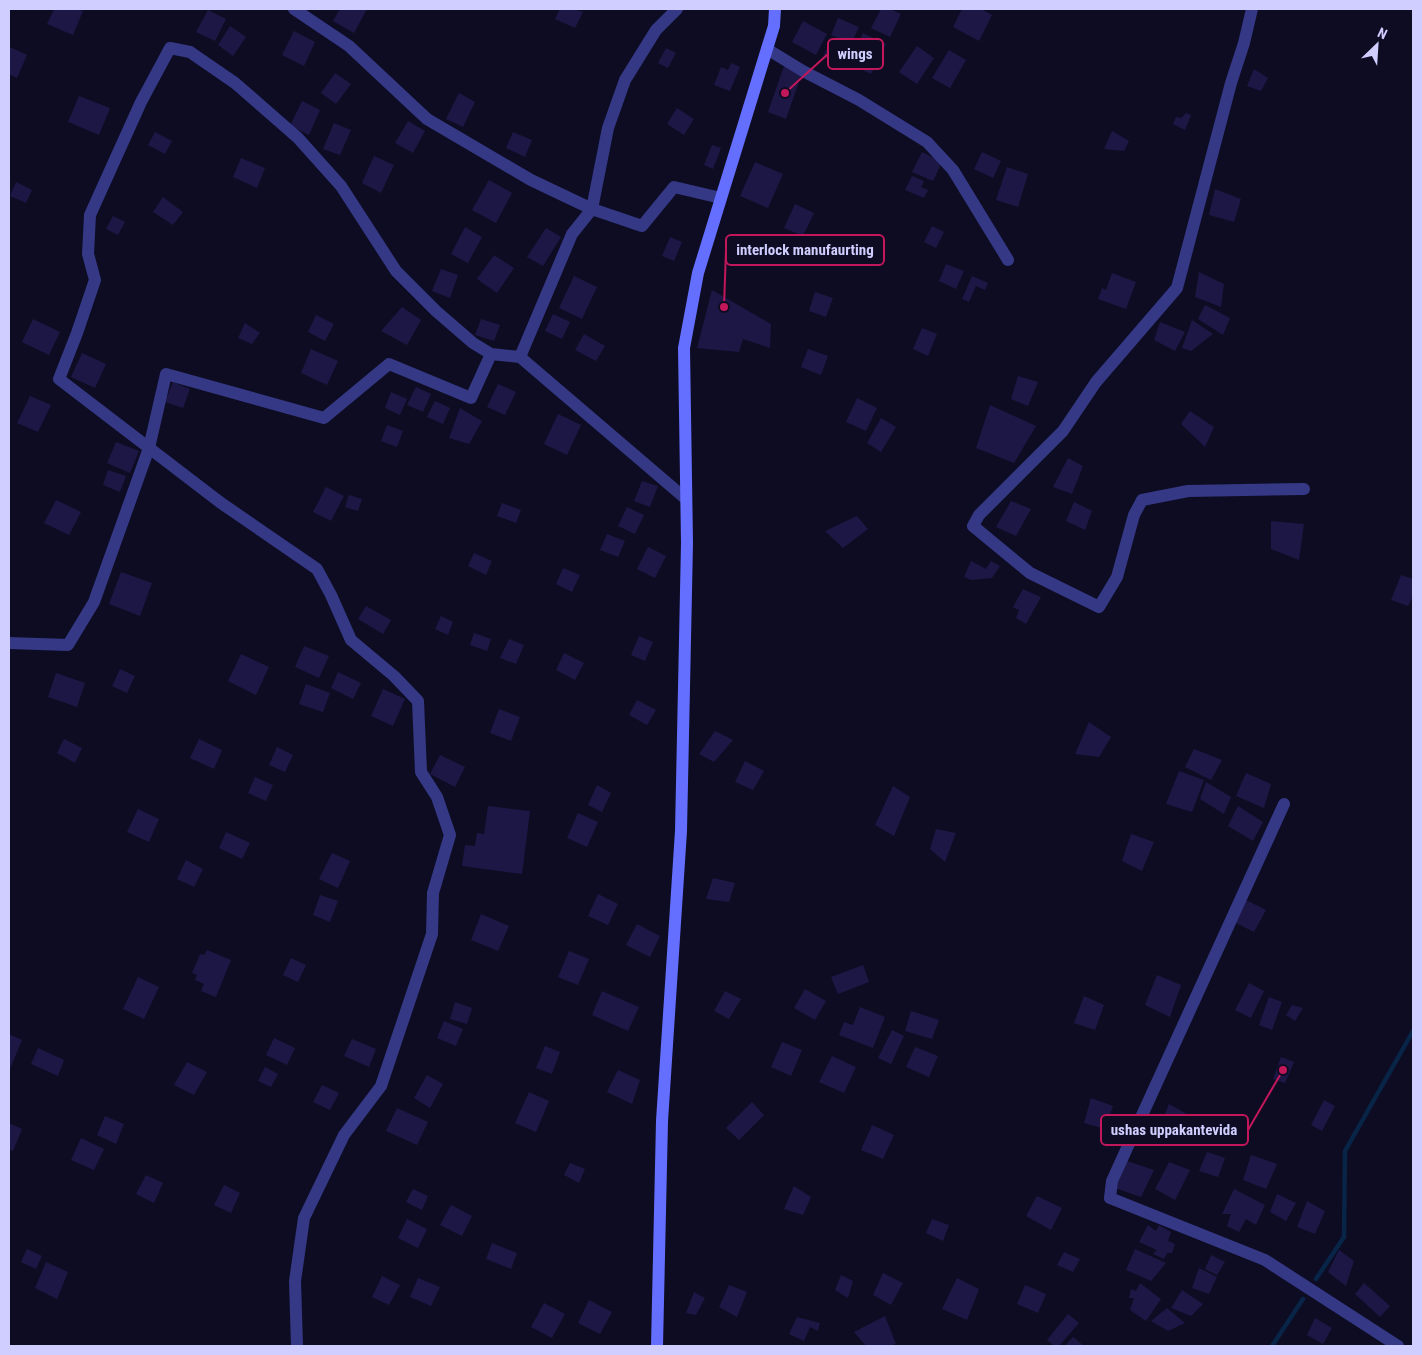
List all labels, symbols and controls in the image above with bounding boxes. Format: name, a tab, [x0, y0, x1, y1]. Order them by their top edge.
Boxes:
north arrow	[1352, 20, 1402, 70]
text: N	[1375, 24, 1390, 42]
callout: wings	[828, 39, 883, 69]
text: wings	[837, 45, 873, 63]
callout: interlock manufaurting	[726, 235, 884, 265]
text: interlock manufaurting	[736, 241, 874, 259]
callout: ushas uppakantevida	[1101, 1115, 1248, 1145]
text: ushas uppakantevida	[1111, 1121, 1237, 1139]

